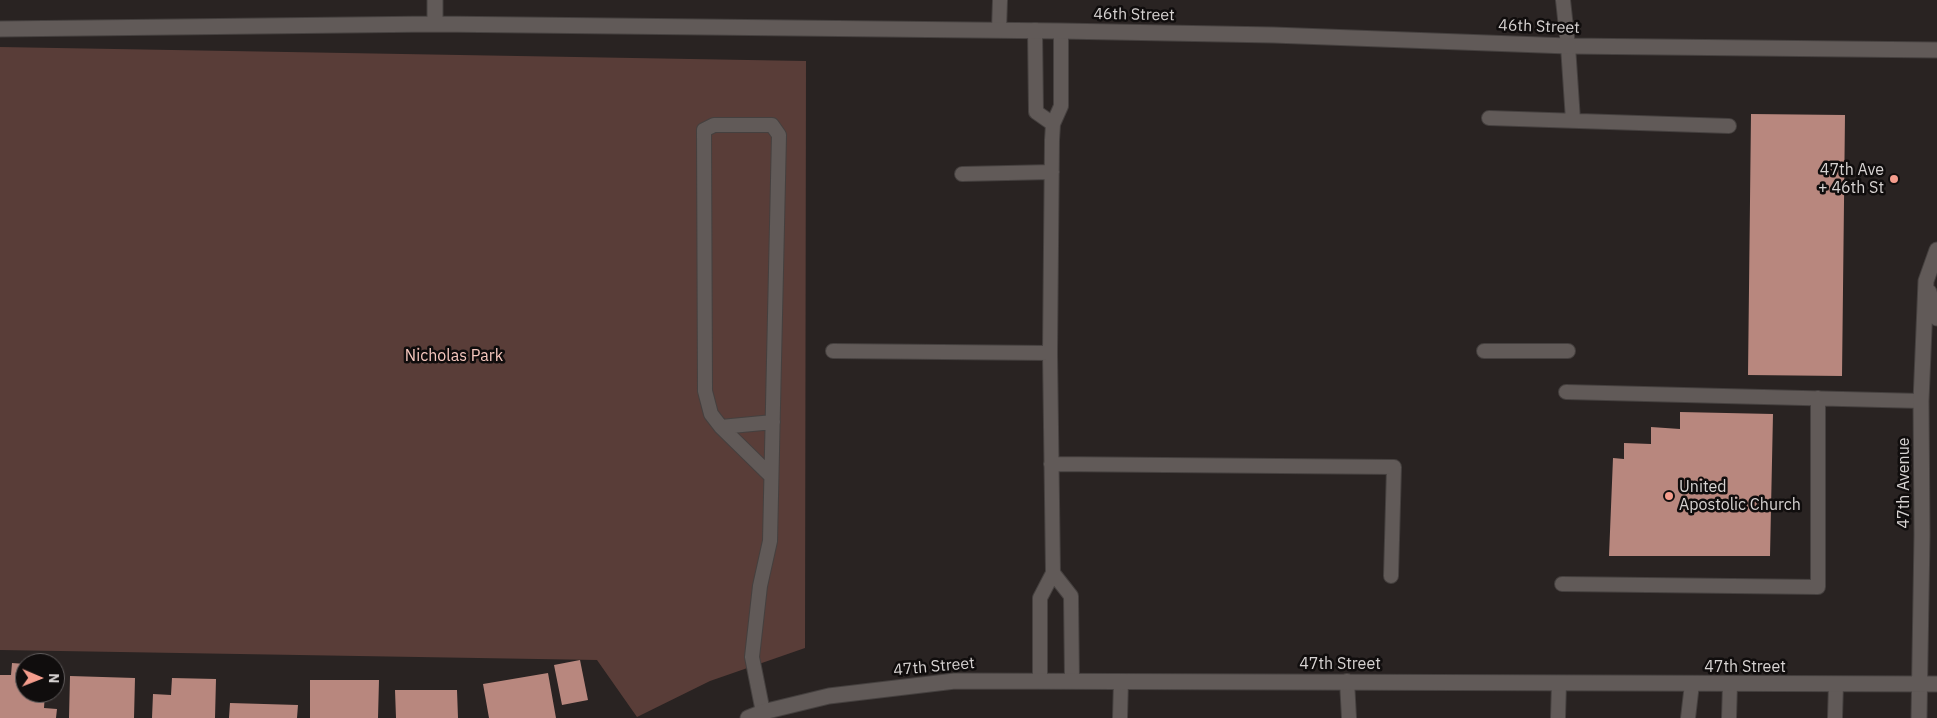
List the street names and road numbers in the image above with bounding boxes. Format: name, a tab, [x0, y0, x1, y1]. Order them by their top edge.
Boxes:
street label: 46th Street	[1093, 5, 1175, 25]
street label: 46th Street	[1498, 16, 1580, 38]
street label: 47th Avenue	[1894, 437, 1914, 529]
street label: 47th Street	[893, 654, 975, 680]
street label: 47th Street	[1299, 654, 1381, 674]
street label: 47th Street	[1704, 657, 1786, 677]

